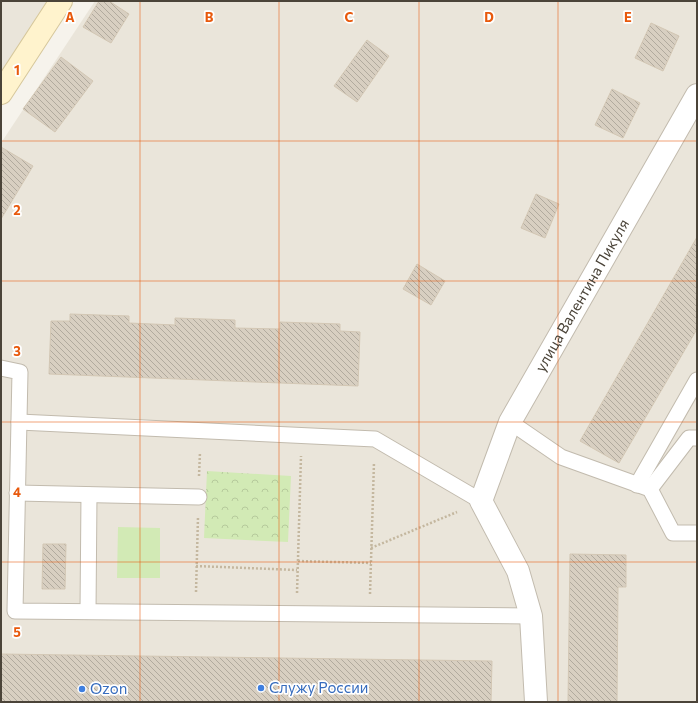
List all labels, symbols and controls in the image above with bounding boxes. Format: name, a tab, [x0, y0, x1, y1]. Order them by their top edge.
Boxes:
text: A	[65, 9, 75, 25]
text: B	[205, 9, 214, 25]
text: C	[345, 9, 354, 25]
text: D	[484, 9, 494, 25]
text: E	[624, 9, 632, 25]
text: 1	[14, 62, 20, 78]
text: 2	[13, 202, 21, 218]
street label: улица Валентина Пикуля	[531, 215, 632, 375]
text: 3	[13, 343, 21, 359]
text: 4	[13, 484, 21, 500]
text: 5	[13, 624, 21, 640]
place label: Служу России	[269, 678, 368, 696]
place label: Ozon	[90, 679, 127, 697]
marker: Служу России	[256, 683, 266, 693]
marker: Ozon	[77, 684, 87, 694]

